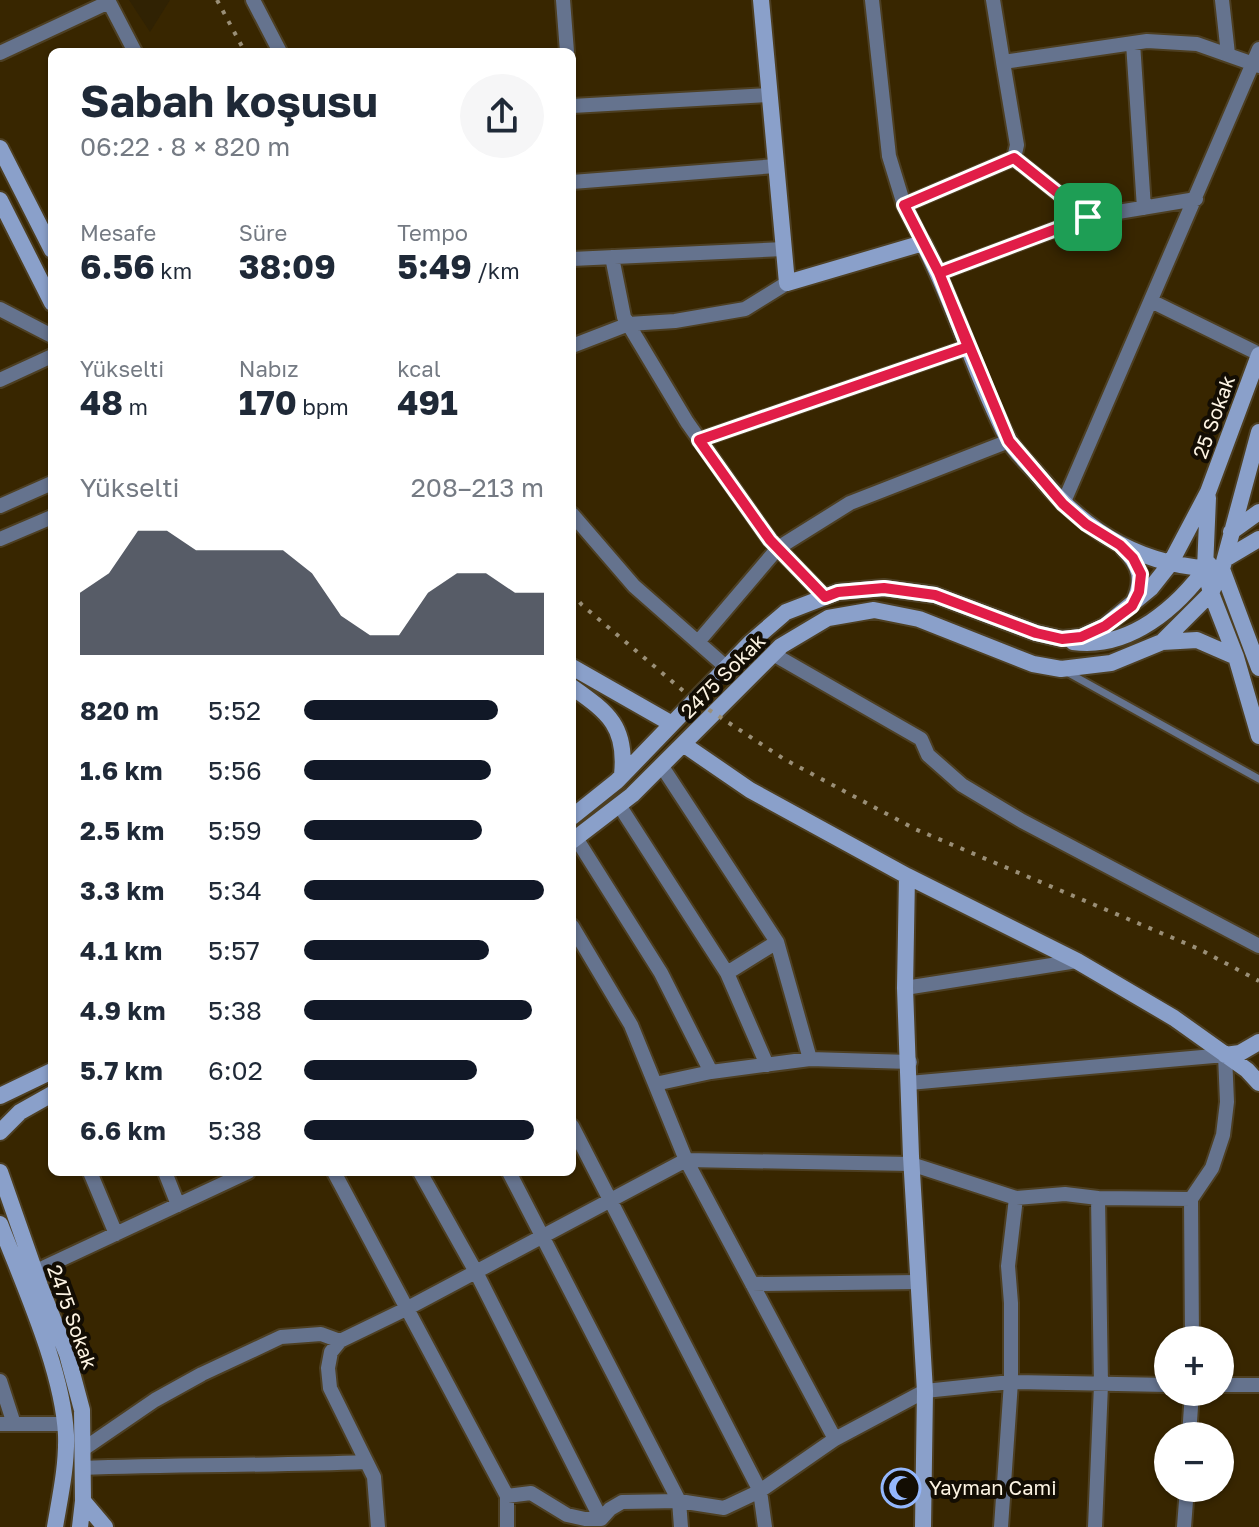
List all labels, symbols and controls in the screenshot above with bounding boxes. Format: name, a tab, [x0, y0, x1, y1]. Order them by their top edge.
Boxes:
text: Sabah koşusu	[80, 74, 378, 127]
button: share	[460, 74, 544, 158]
text: 06:22 · 8 × 820 m	[80, 131, 290, 162]
pin	[1054, 183, 1122, 251]
icon: arrive	[1066, 195, 1110, 239]
text: Mesafe	[80, 219, 156, 246]
text: Süre	[239, 219, 287, 246]
text: Tempo	[397, 219, 468, 246]
text: 6.56	[80, 246, 155, 286]
text: 38:09	[239, 246, 336, 286]
text: 5:49	[397, 246, 472, 286]
text: km	[155, 257, 192, 284]
text: /km	[472, 257, 520, 284]
text: Yükselti	[80, 355, 164, 382]
text: Nabız	[239, 355, 298, 382]
text: kcal	[397, 355, 441, 382]
street label: 25 Sokak	[1187, 372, 1239, 461]
text: 48	[80, 382, 123, 422]
text: 170	[239, 382, 297, 422]
text: 491	[397, 382, 458, 422]
text: m	[123, 393, 148, 420]
text: bpm	[297, 393, 349, 420]
text: Yükselti	[80, 472, 180, 503]
text: 208–213 m	[411, 472, 544, 503]
street label: 2475 Sokak	[675, 628, 769, 722]
text: 820 m	[80, 695, 159, 726]
text: 5:52	[208, 695, 261, 726]
text: 1.6 km	[80, 755, 163, 786]
text: 5:56	[208, 755, 262, 786]
text: 2.5 km	[80, 815, 164, 846]
text: 5:59	[208, 815, 262, 846]
text: 3.3 km	[80, 875, 164, 906]
text: 5:34	[208, 875, 262, 906]
text: 4.1 km	[80, 935, 162, 966]
text: 5:57	[208, 935, 260, 966]
text: 4.9 km	[80, 995, 165, 1026]
text: 5:38	[208, 995, 262, 1026]
text: 5.7 km	[80, 1055, 163, 1086]
text: 6:02	[208, 1055, 263, 1086]
text: 6.6 km	[80, 1115, 166, 1146]
text: 5:38	[208, 1115, 262, 1146]
street label: 2475 Sokak	[43, 1261, 103, 1372]
map controls	[1154, 1326, 1234, 1502]
button: +	[1154, 1326, 1234, 1406]
button: −	[1154, 1422, 1234, 1502]
mosque icon: Yayman Cami	[880, 1467, 922, 1509]
place label: Yayman Cami	[929, 1475, 1057, 1499]

